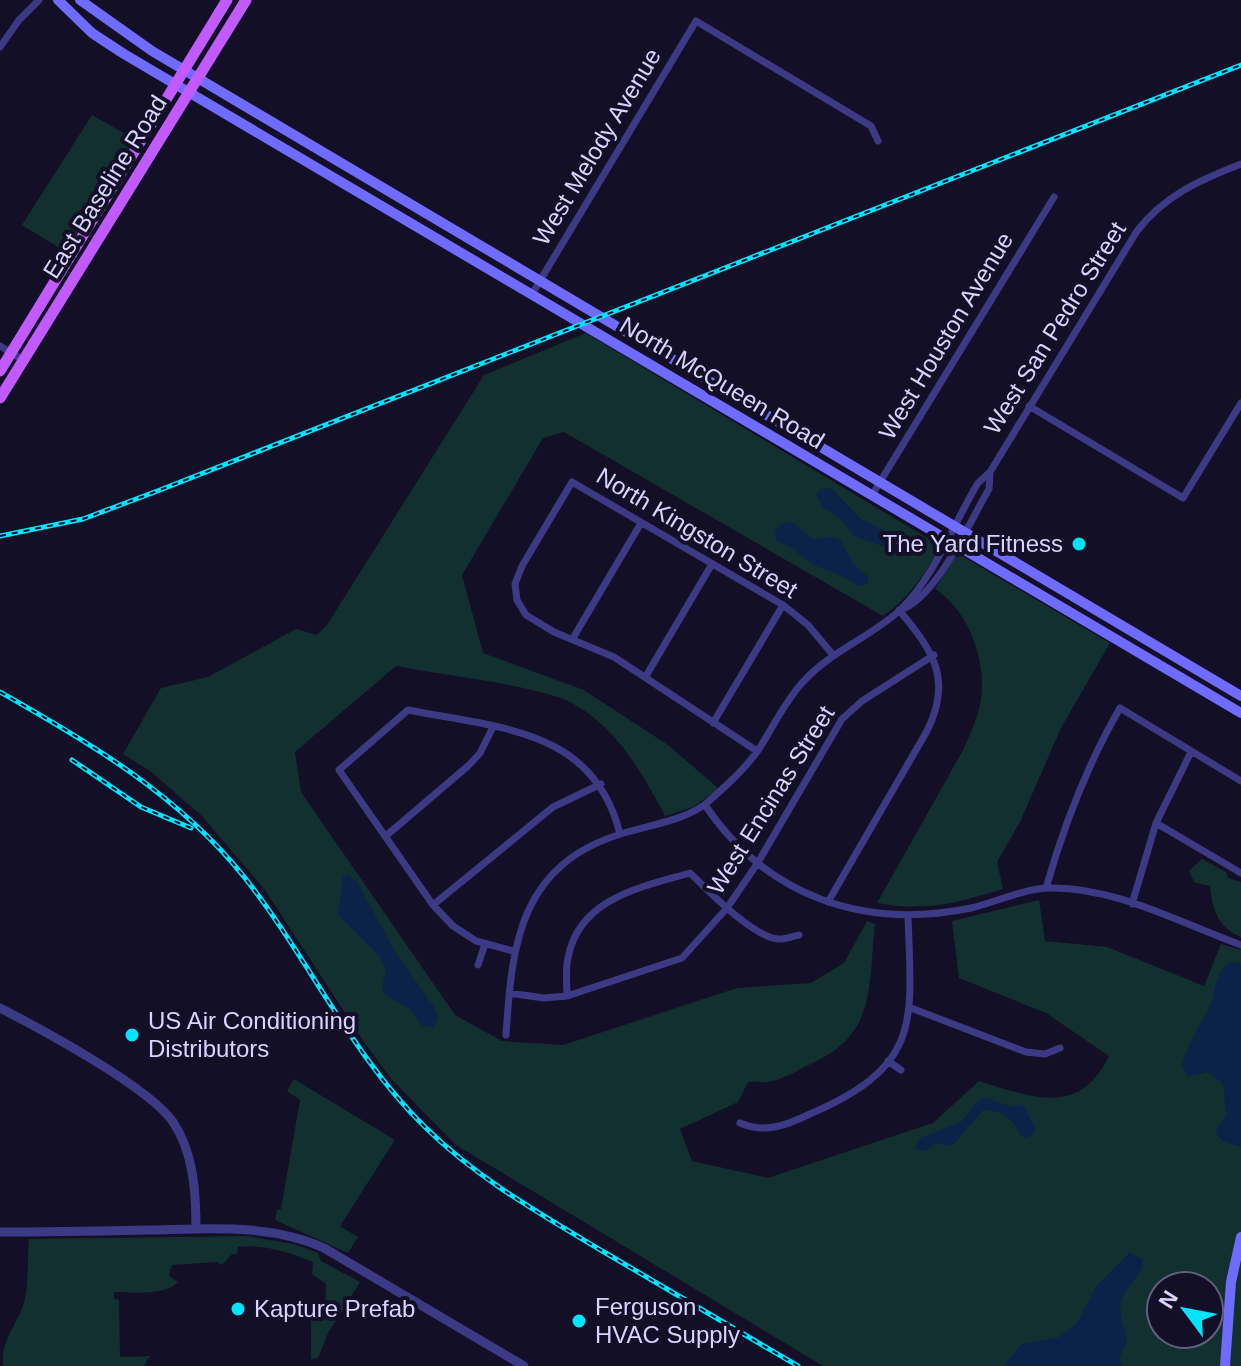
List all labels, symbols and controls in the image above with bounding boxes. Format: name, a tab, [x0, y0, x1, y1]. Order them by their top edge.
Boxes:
street label: West Melody Avenue	[527, 44, 666, 250]
street label: East Baseline Road	[37, 90, 172, 283]
street label: West San Pedro Street	[978, 216, 1131, 439]
street label: West Houston Avenue	[873, 227, 1018, 444]
street label: North McQueen Road	[615, 311, 829, 454]
street label: North Kingston Street	[592, 462, 803, 603]
place label: The Yard Fitness	[882, 530, 1063, 557]
marker: The Yard Fitness	[1070, 535, 1088, 553]
street label: West Encinas Street	[702, 700, 840, 899]
place label: US Air Conditioning Distributors	[148, 1007, 356, 1062]
marker: US Air Conditioning Distributors	[123, 1026, 141, 1044]
north arrow	[1145, 1270, 1225, 1350]
text: N	[1154, 1286, 1183, 1313]
place label: Ferguson HVAC Supply	[595, 1293, 740, 1348]
place label: Kapture Prefab	[254, 1295, 415, 1322]
marker: Kapture Prefab	[229, 1300, 247, 1318]
marker: Ferguson HVAC Supply	[570, 1312, 588, 1330]

